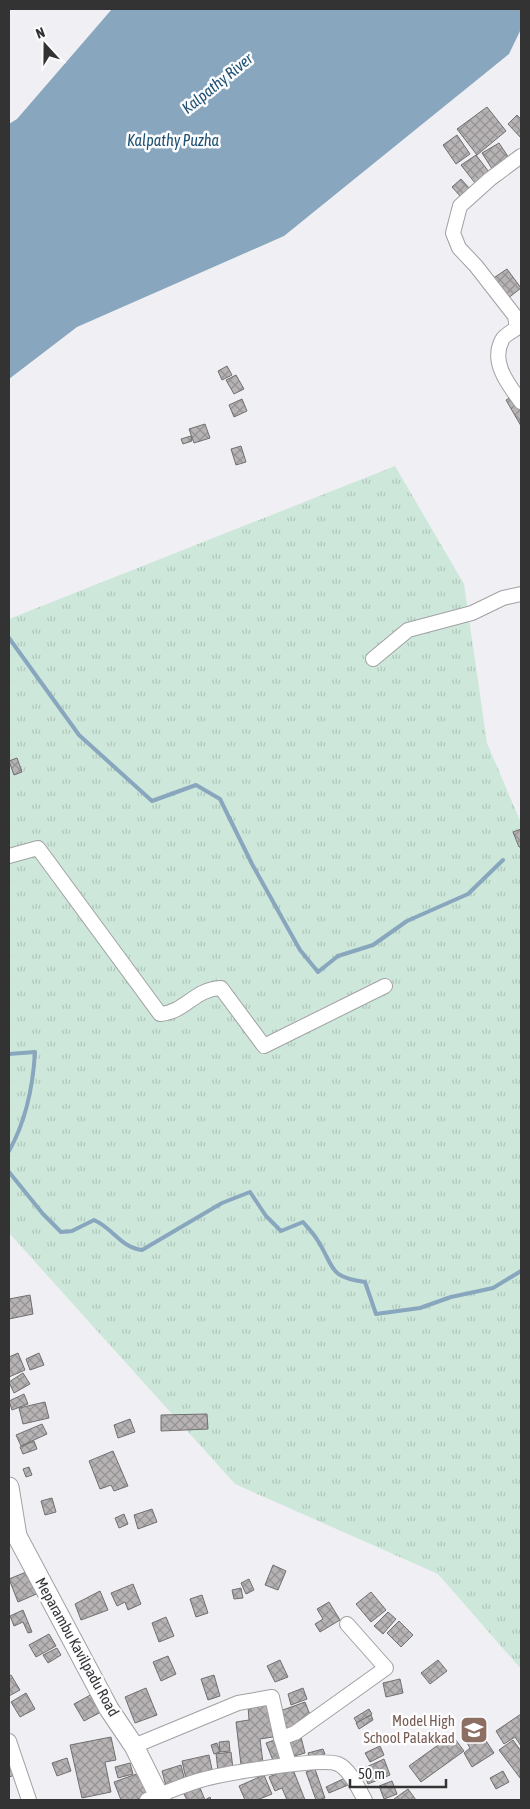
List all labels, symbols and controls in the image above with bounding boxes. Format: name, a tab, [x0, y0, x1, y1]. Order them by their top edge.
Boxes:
north arrow	[20, 20, 70, 70]
text: N	[34, 24, 47, 42]
water label: Kalpathy River	[178, 48, 257, 118]
water label: Kalpathy Puzha	[127, 131, 220, 150]
street label: Meparambu Kavilpadu Road	[32, 1574, 123, 1719]
place label: Model High School Palakkad	[363, 1712, 455, 1746]
school or university icon: Model High School Palakkad	[459, 1715, 489, 1745]
scale bar	[350, 1756, 446, 1788]
text: 50 m	[358, 1765, 385, 1782]

